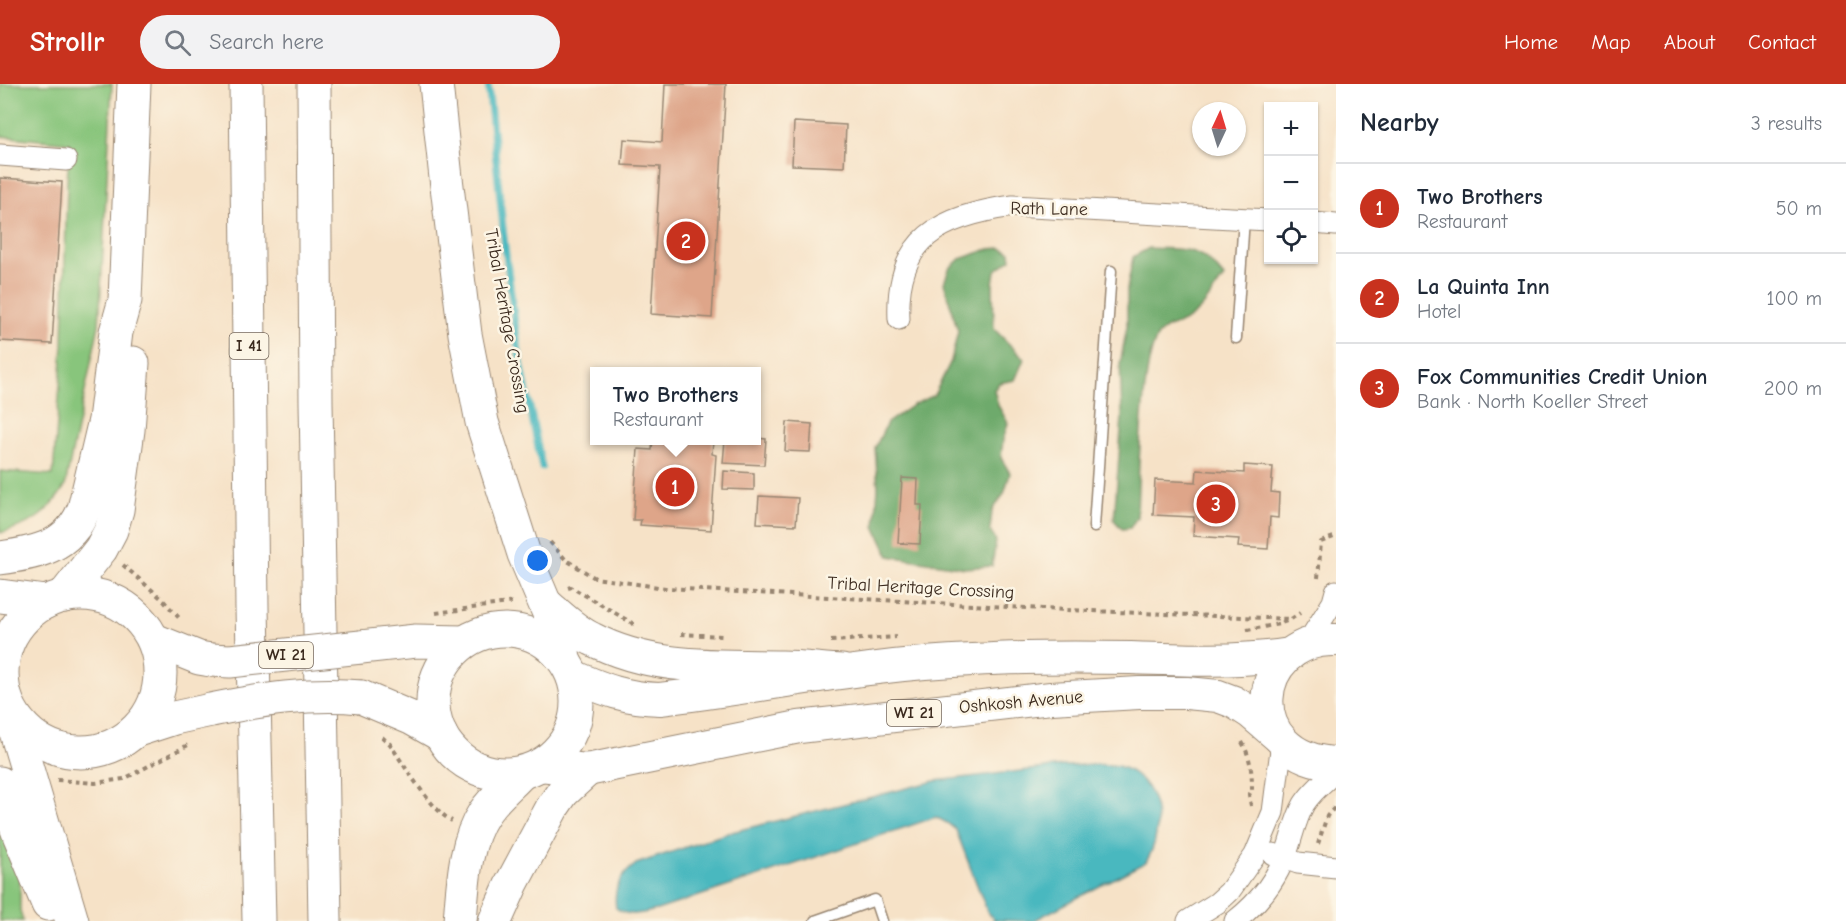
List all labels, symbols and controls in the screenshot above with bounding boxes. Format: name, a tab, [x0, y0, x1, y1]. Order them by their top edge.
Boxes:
search box	[140, 15, 560, 69]
text: Strollr	[30, 26, 104, 58]
icon: search	[161, 26, 194, 59]
text: Search here	[209, 29, 324, 55]
text: Home	[1504, 30, 1558, 54]
text: Map	[1591, 30, 1631, 54]
text: About	[1664, 30, 1715, 54]
text: Contact	[1748, 30, 1816, 54]
north arrow	[1192, 102, 1246, 156]
map controls	[1264, 102, 1318, 264]
button: +	[1264, 102, 1318, 156]
text: Nearby	[1360, 108, 1439, 138]
text: 3 results	[1751, 112, 1822, 135]
button: −	[1264, 156, 1318, 210]
text: Two Brothers	[1417, 184, 1543, 210]
text: 1	[1376, 197, 1383, 220]
text: 50 m	[1776, 197, 1822, 220]
street label: Rath Lane	[1010, 198, 1088, 220]
button: locate	[1264, 210, 1318, 264]
text: Restaurant	[1417, 210, 1507, 233]
pin: 2	[666, 218, 706, 264]
street label: Tribal Heritage Crossing	[480, 227, 534, 415]
text: La Quinta Inn	[1417, 274, 1550, 300]
text: 2	[1375, 287, 1384, 310]
text: 100 m	[1767, 287, 1822, 310]
text: Hotel	[1417, 300, 1461, 323]
road number: I 41	[230, 333, 268, 359]
text: Fox Communities Credit Union	[1417, 364, 1708, 390]
popup	[590, 367, 761, 445]
text: 3	[1375, 377, 1384, 400]
text: 200 m	[1764, 377, 1822, 400]
text: Two Brothers	[613, 382, 738, 408]
text: Bank · North Koeller Street	[1417, 390, 1647, 413]
text: Restaurant	[613, 408, 703, 431]
pin: 1	[656, 464, 694, 510]
pin: 3	[1196, 482, 1236, 526]
your location	[523, 546, 552, 575]
street label: Tribal Heritage Crossing	[827, 573, 1015, 603]
road number: WI 21	[259, 642, 313, 668]
street label: Oshkosh Avenue	[958, 686, 1084, 718]
road number: WI 21	[887, 700, 941, 726]

